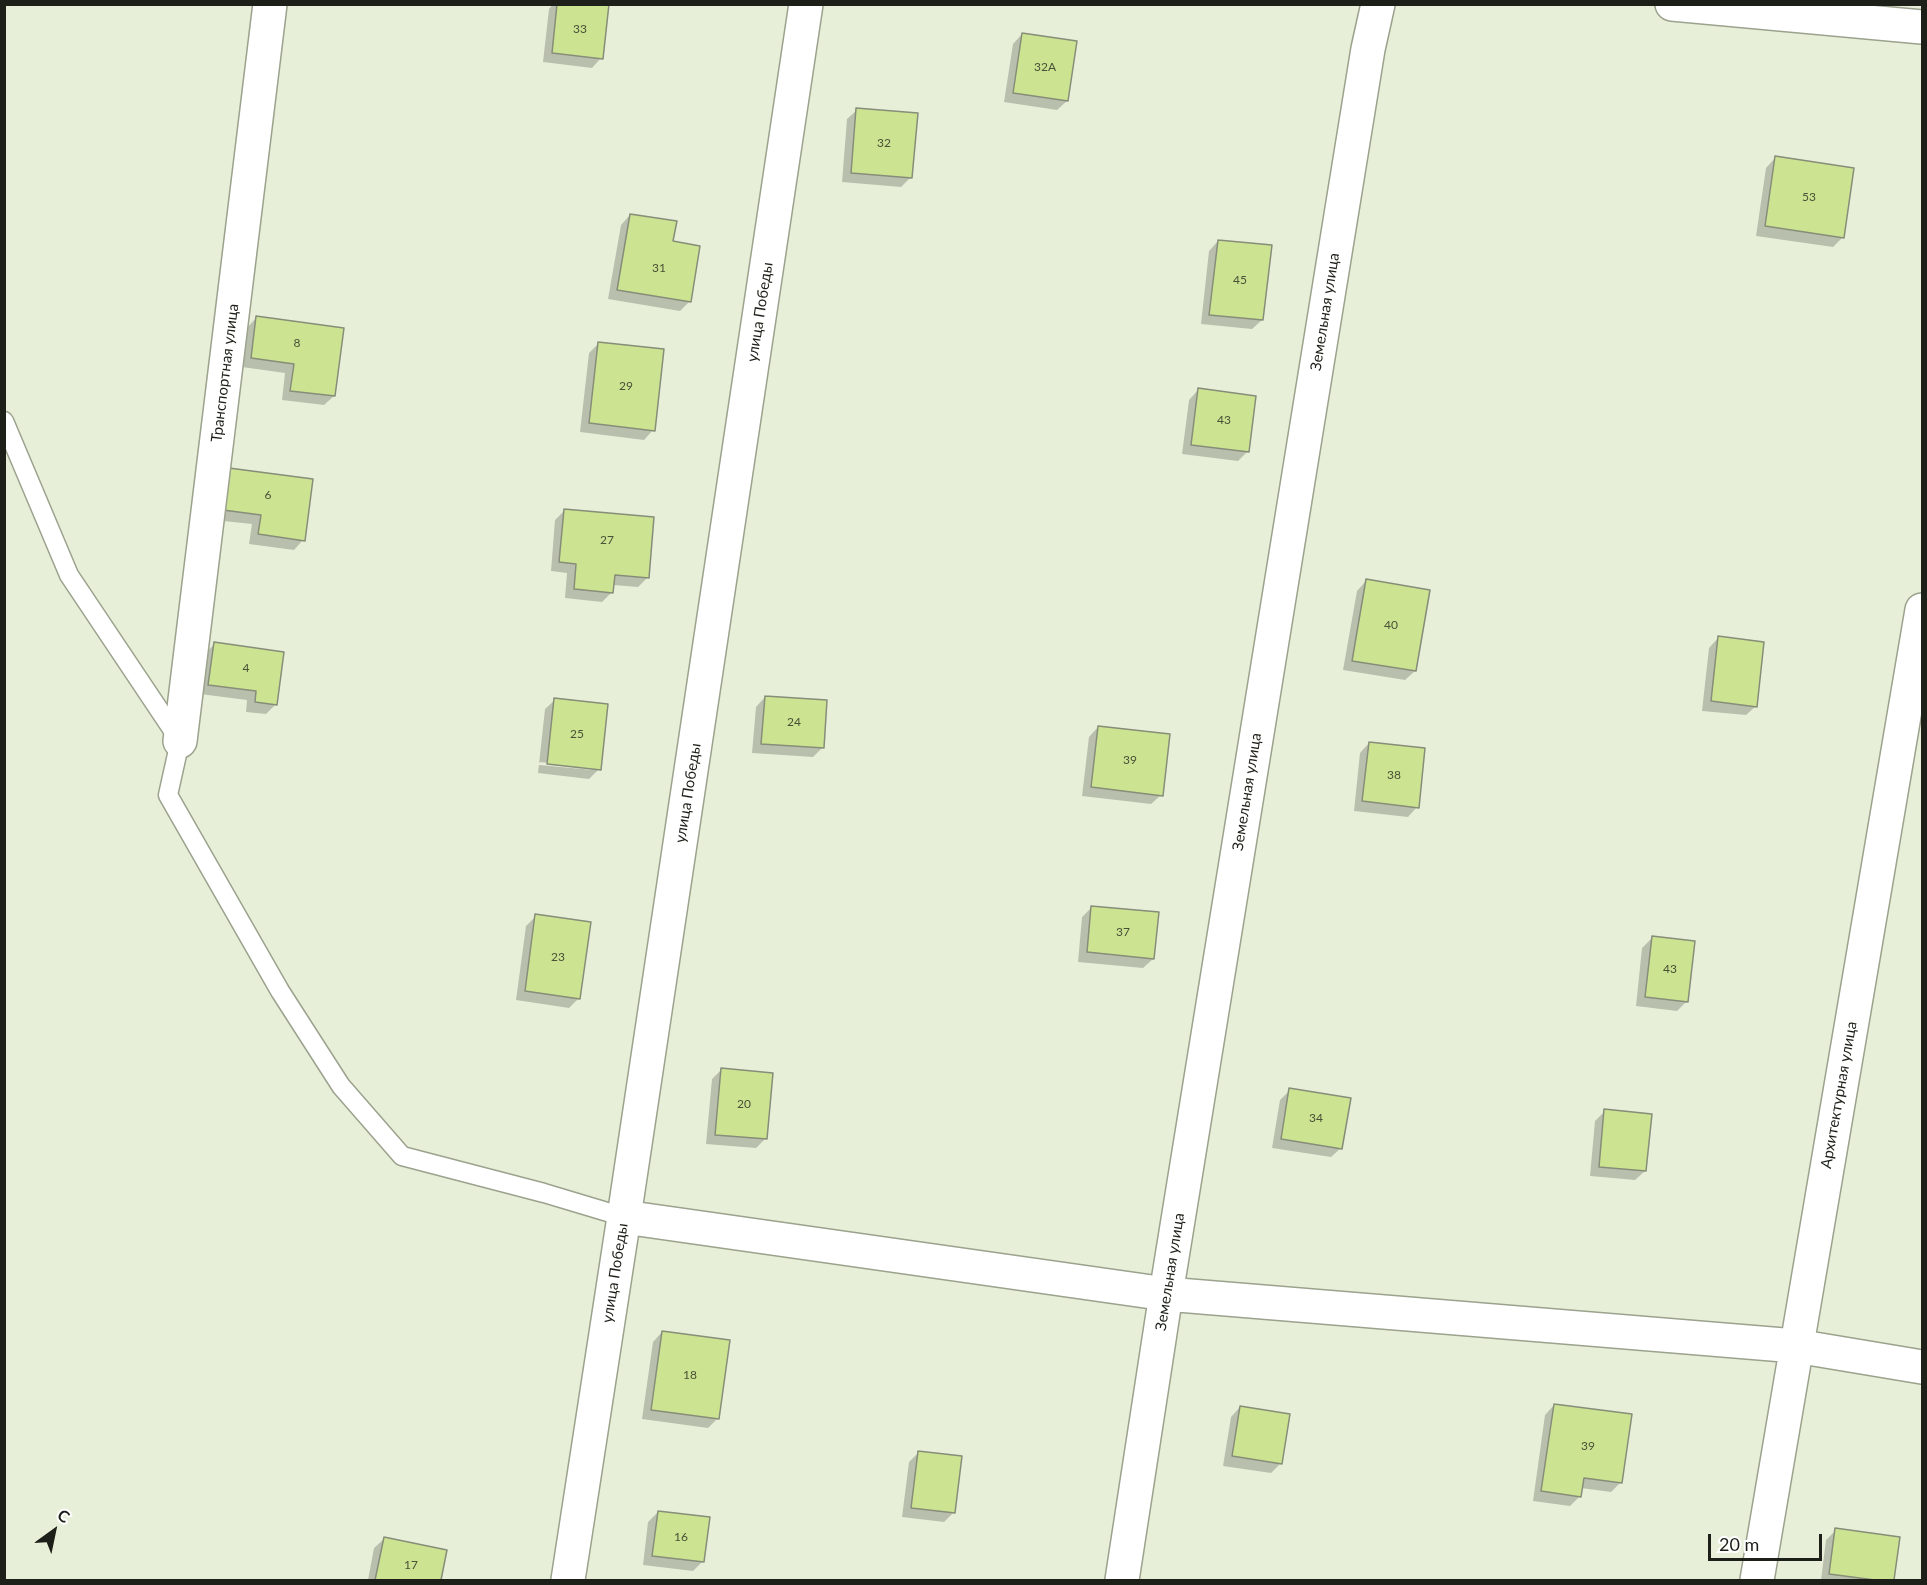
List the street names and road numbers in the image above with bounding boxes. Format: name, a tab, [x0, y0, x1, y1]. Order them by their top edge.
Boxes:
street label: Земельная улица	[1307, 252, 1343, 372]
street label: улица Победы	[743, 261, 777, 363]
street label: Транспортная улица	[208, 303, 242, 443]
street label: Земельная улица	[1229, 732, 1265, 852]
street label: улица Победы	[671, 742, 705, 844]
street label: Архитектурная улица	[1817, 1020, 1861, 1170]
street label: Земельная улица	[1152, 1212, 1188, 1332]
street label: улица Победы	[598, 1222, 632, 1324]

